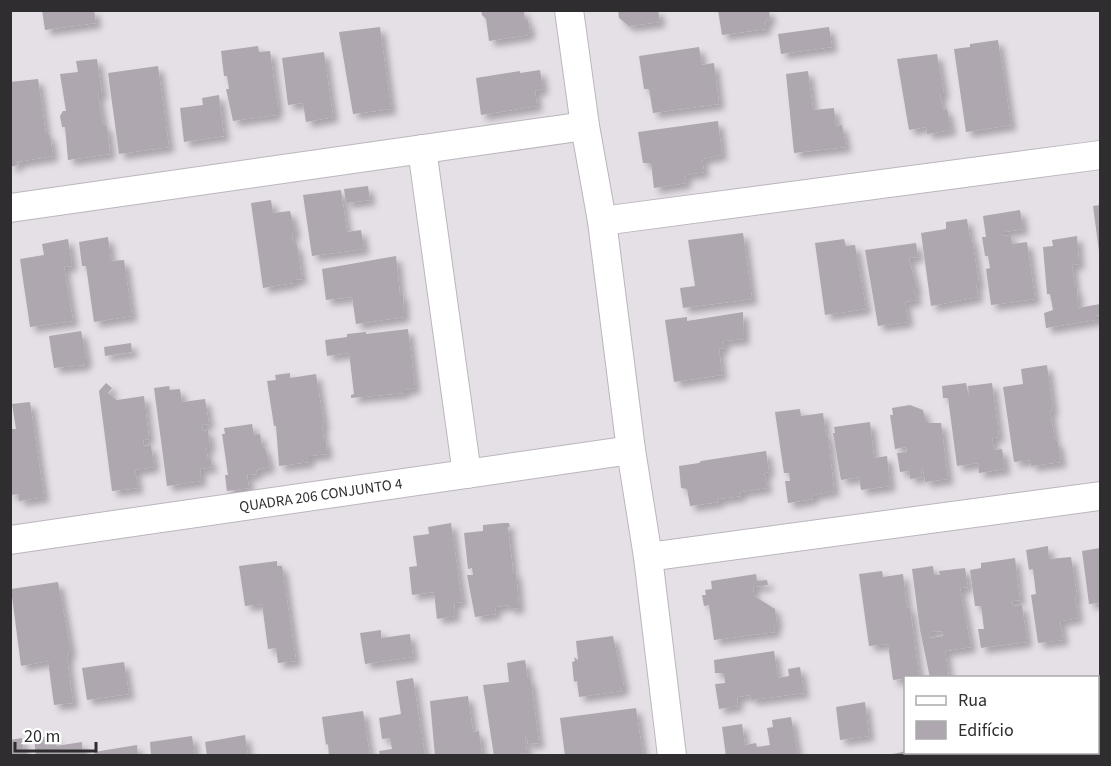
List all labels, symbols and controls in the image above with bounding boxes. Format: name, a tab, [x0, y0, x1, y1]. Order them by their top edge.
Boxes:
street label: QUADRA 206 CONJUNTO 4	[238, 473, 404, 517]
legend	[904, 676, 1099, 754]
text: Rua	[958, 688, 987, 713]
scale bar	[15, 715, 96, 753]
text: Edifício	[958, 718, 1014, 743]
text: 20 m	[24, 724, 60, 749]

